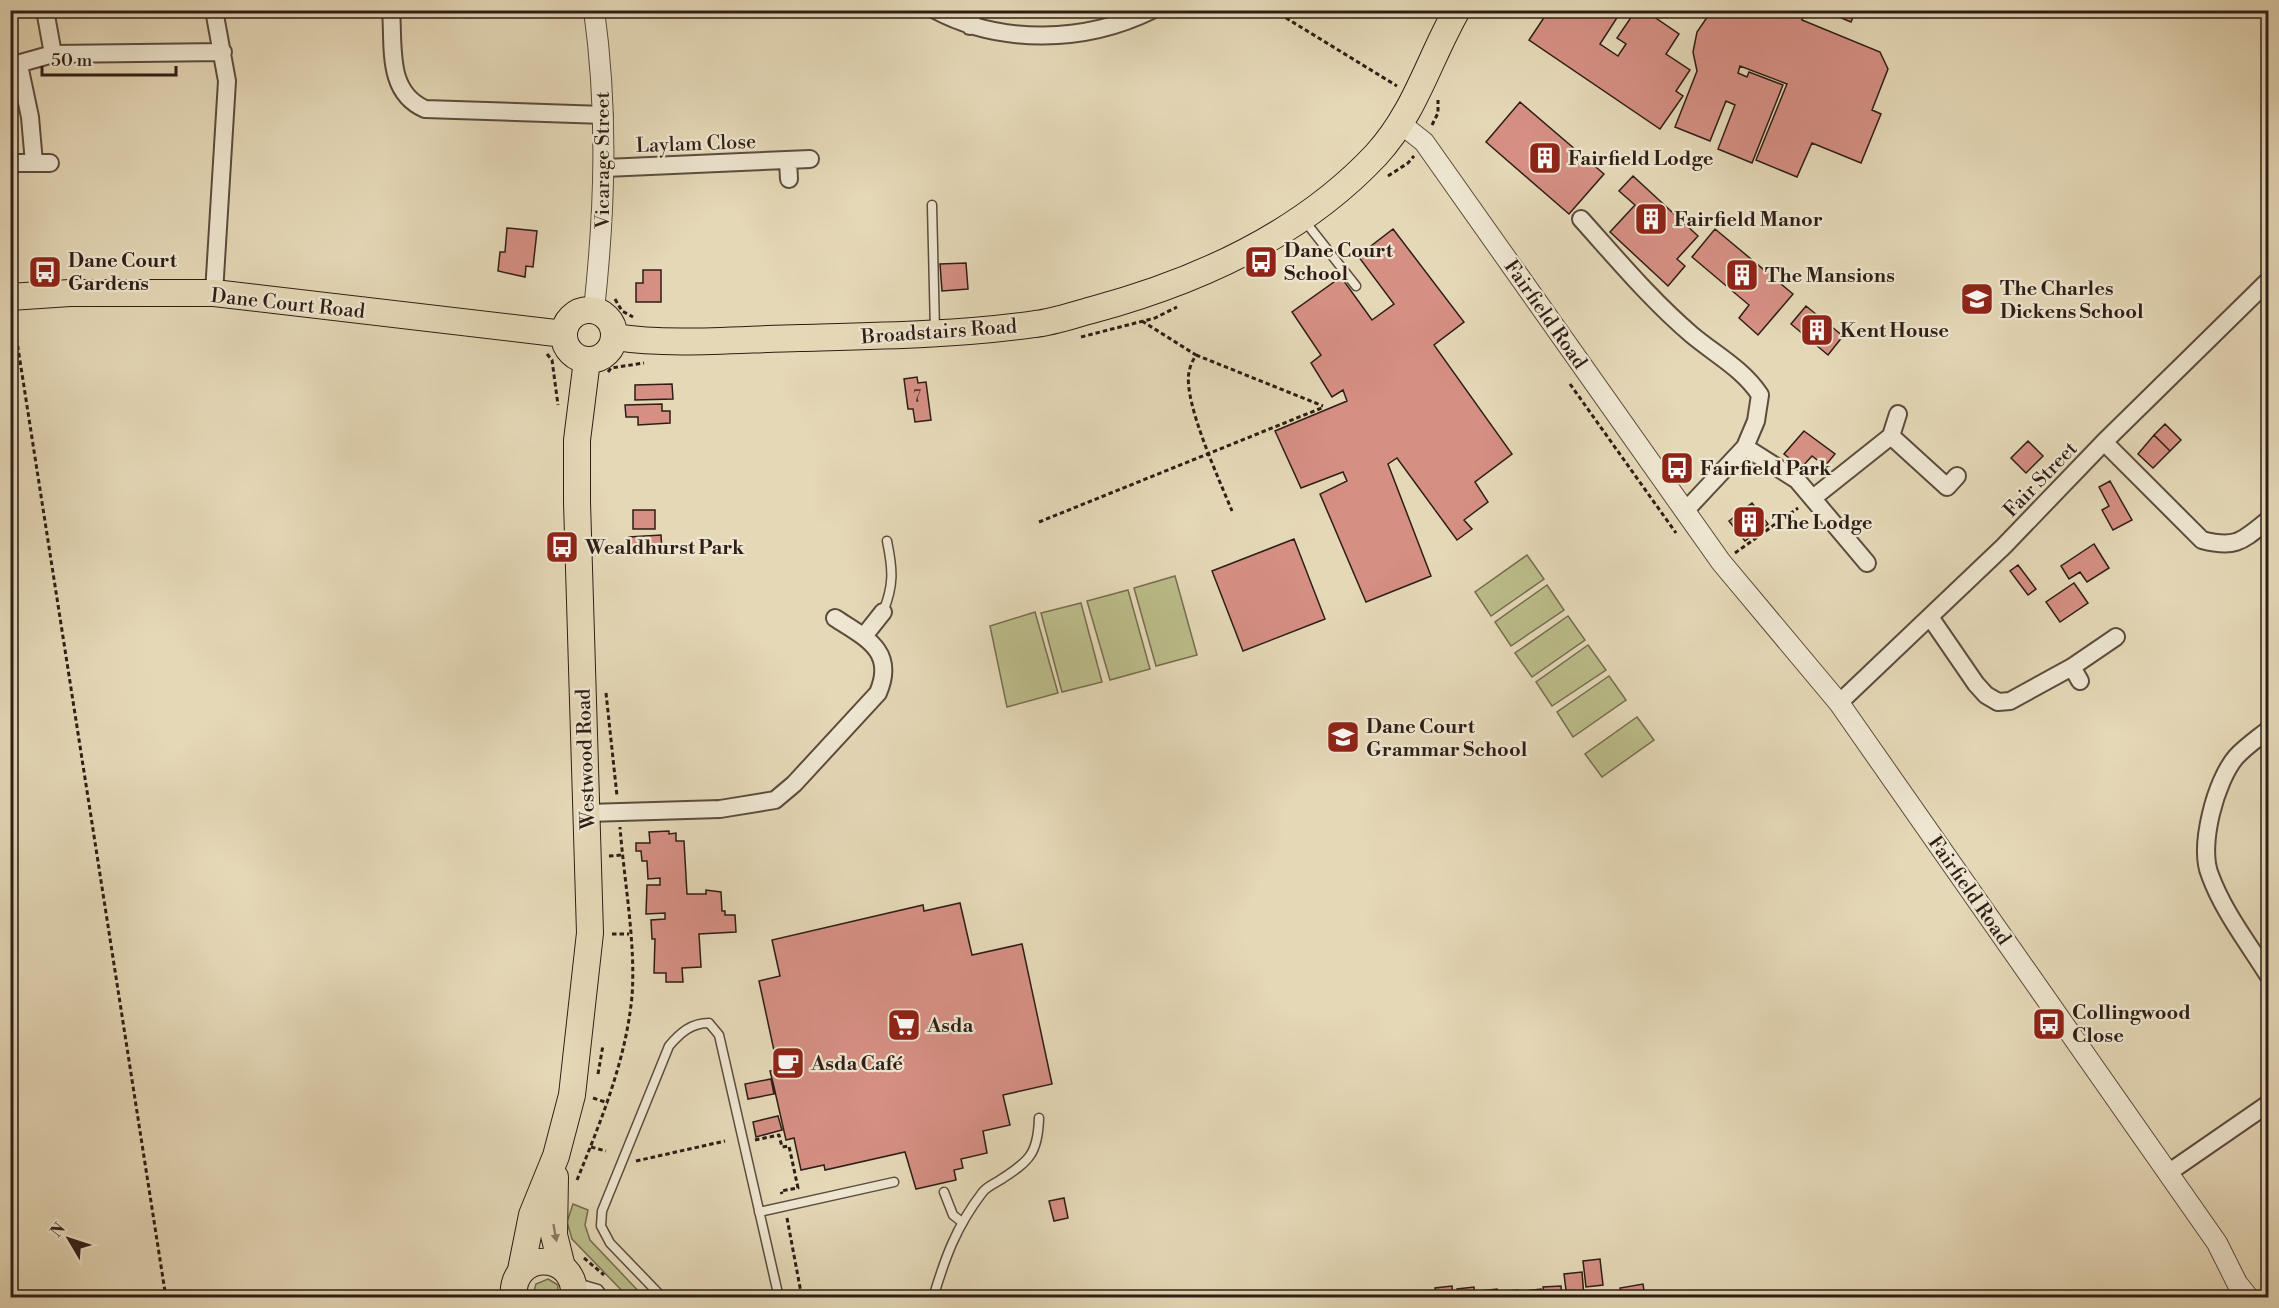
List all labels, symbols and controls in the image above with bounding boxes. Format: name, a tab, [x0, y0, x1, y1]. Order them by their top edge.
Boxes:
scale bar	[42, 39, 176, 77]
text: 50 m	[51, 49, 93, 72]
street label: Vicarage Street	[591, 91, 616, 230]
street label: Laylam Close	[635, 130, 757, 159]
building icon: Fairfield Lodge	[1527, 140, 1563, 176]
place label: Fairfield Lodge	[1568, 147, 1714, 172]
building icon: Fairfield Manor	[1633, 201, 1669, 237]
place label: Fairfield Manor	[1674, 208, 1823, 233]
place label: Dane Court School	[1284, 239, 1394, 287]
bus stop icon: Dane Court School	[1243, 244, 1279, 280]
place label: Dane Court Gardens	[68, 249, 178, 297]
bus stop icon: Dane Court Gardens	[27, 254, 63, 290]
street label: Fairfield Road	[1498, 255, 1592, 375]
building icon: The Mansions	[1724, 257, 1760, 293]
place label: The Mansions	[1765, 264, 1895, 289]
place label: The Charles Dickens School	[2000, 277, 2144, 325]
school or university icon: The Charles Dickens School	[1959, 281, 1995, 317]
street label: Dane Court Road	[209, 284, 367, 325]
building icon: Kent House	[1799, 312, 1835, 348]
street label: Broadstairs Road	[859, 315, 1018, 350]
place label: Kent House	[1840, 319, 1949, 344]
house number: 7	[913, 387, 921, 407]
street label: Fair Street	[1999, 437, 2083, 523]
bus stop icon: Fairfield Park	[1659, 450, 1695, 486]
place label: Fairfield Park	[1700, 457, 1832, 482]
building icon: The Lodge	[1731, 504, 1767, 540]
place label: The Lodge	[1772, 511, 1873, 536]
bus stop icon: Wealdhurst Park	[544, 529, 580, 565]
place label: Wealdhurst Park	[584, 536, 745, 561]
street label: Westwood Road	[572, 687, 601, 831]
place label: Dane Court Grammar School	[1366, 715, 1528, 763]
school or university icon: Dane Court Grammar School	[1325, 719, 1361, 755]
street label: Fairfield Road	[1922, 831, 2016, 951]
place label: Collingwood Close	[2072, 1001, 2191, 1049]
bus stop icon: Collingwood Close	[2031, 1006, 2067, 1042]
supermarket icon: Asda	[886, 1007, 922, 1043]
place label: Asda	[926, 1014, 974, 1039]
cafe icon: Asda Café	[770, 1045, 806, 1081]
place label: Asda Café	[810, 1052, 903, 1077]
north arrow	[39, 1209, 99, 1269]
text: N	[46, 1219, 70, 1241]
one-way arrow	[551, 1223, 560, 1242]

